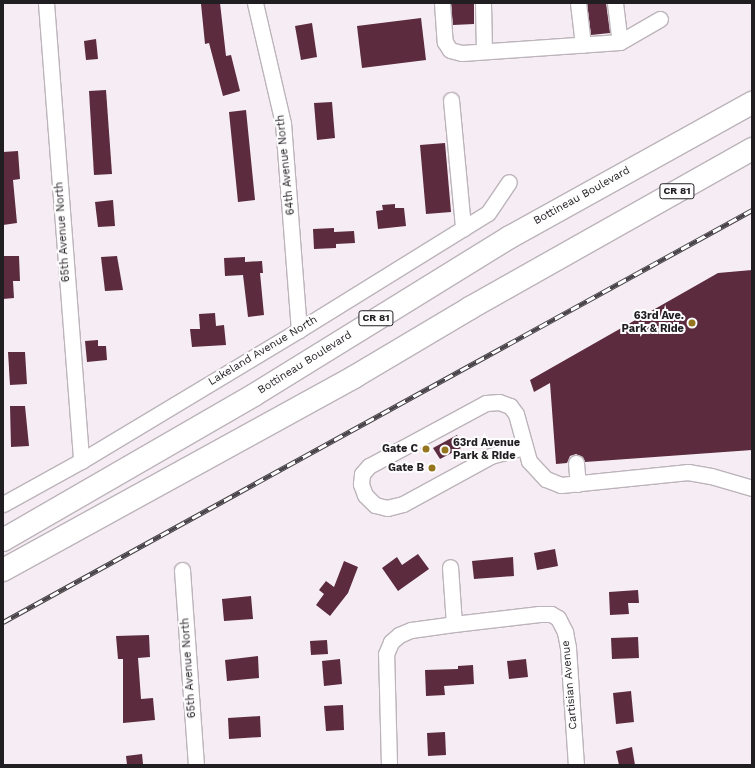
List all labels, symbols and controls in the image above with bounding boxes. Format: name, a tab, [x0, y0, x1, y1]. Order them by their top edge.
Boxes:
street label: 64th Avenue North	[274, 114, 298, 216]
street label: Bottineau Boulevard	[531, 164, 633, 228]
street label: 65th Avenue North	[53, 181, 73, 283]
road number: CR 81	[659, 183, 695, 199]
road number: CR 81	[358, 310, 394, 326]
place label: 63rd Ave. Park & Ride	[621, 310, 684, 336]
street label: Lakeland Avenue North	[206, 313, 320, 389]
marker: 63rd Ave. Park & Ride	[687, 318, 697, 328]
street label: Bottineau Boulevard	[256, 329, 354, 397]
place label: 63rd Avenue Park & Ride	[453, 437, 520, 463]
place label: Gate C	[382, 442, 418, 456]
marker: Gate C	[421, 444, 431, 454]
marker: 63rd Avenue Park & Ride	[440, 445, 450, 455]
place label: Gate B	[388, 461, 424, 475]
marker: Gate B	[427, 463, 437, 473]
street label: 65th Avenue North	[179, 617, 199, 719]
street label: Cartisian Avenue	[560, 640, 580, 730]

